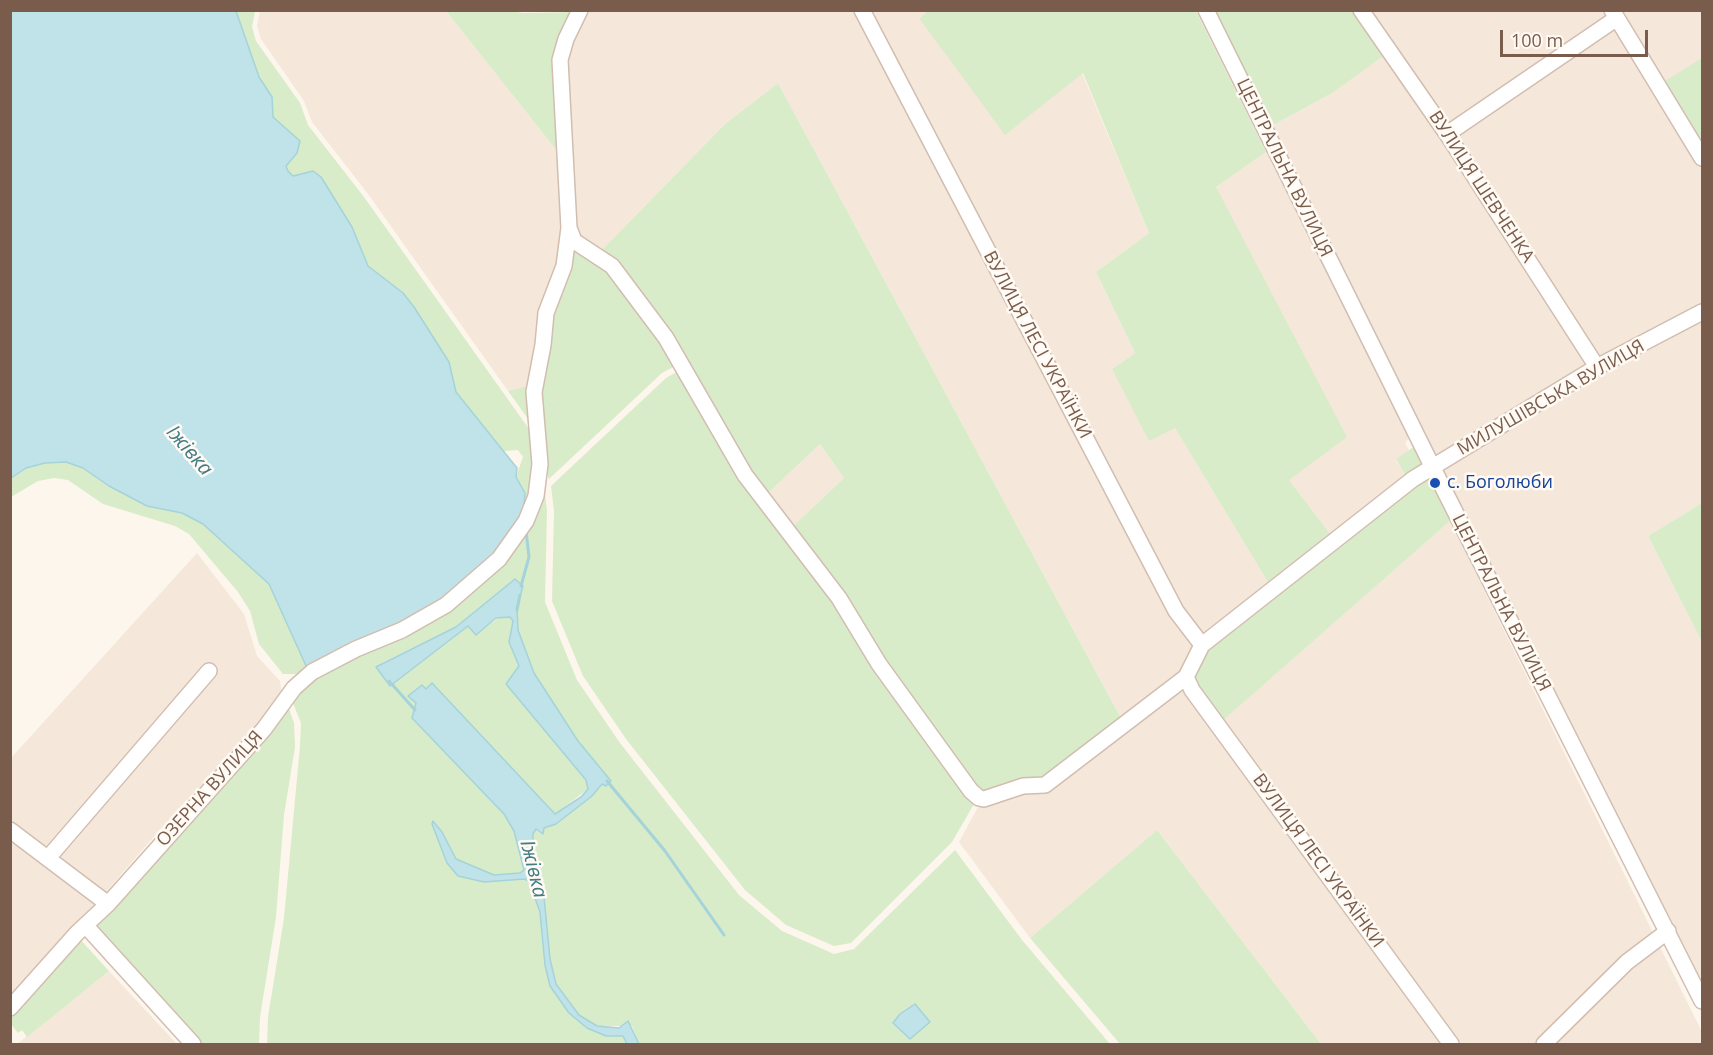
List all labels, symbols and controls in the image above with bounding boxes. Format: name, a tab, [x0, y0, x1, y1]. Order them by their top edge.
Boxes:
scale bar	[1503, 18, 1652, 56]
text: 100 m	[1511, 28, 1563, 52]
street label: ЦЕНТРАЛЬНА ВУЛИЦЯ	[1231, 75, 1337, 261]
street label: ВУЛИЦЯ ШЕВЧЕНКА	[1424, 107, 1538, 267]
street label: ВУЛИЦЯ ЛЕСІ УКРАЇНКИ	[978, 248, 1096, 442]
street label: МИЛУШІВСЬКА ВУЛИЦЯ	[1454, 336, 1648, 460]
water label: Іжівка	[161, 421, 217, 481]
place label: с. Боголюби	[1447, 472, 1553, 494]
marker: с. Боголюби	[1428, 476, 1442, 490]
street label: ЦЕНТРАЛЬНА ВУЛИЦЯ	[1447, 511, 1555, 695]
street label: ОЗЕРНА ВУЛИЦЯ	[152, 727, 268, 851]
street label: ВУЛИЦЯ ЛЕСІ УКРАЇНКИ	[1248, 770, 1388, 952]
water label: Іжівка	[514, 838, 552, 900]

